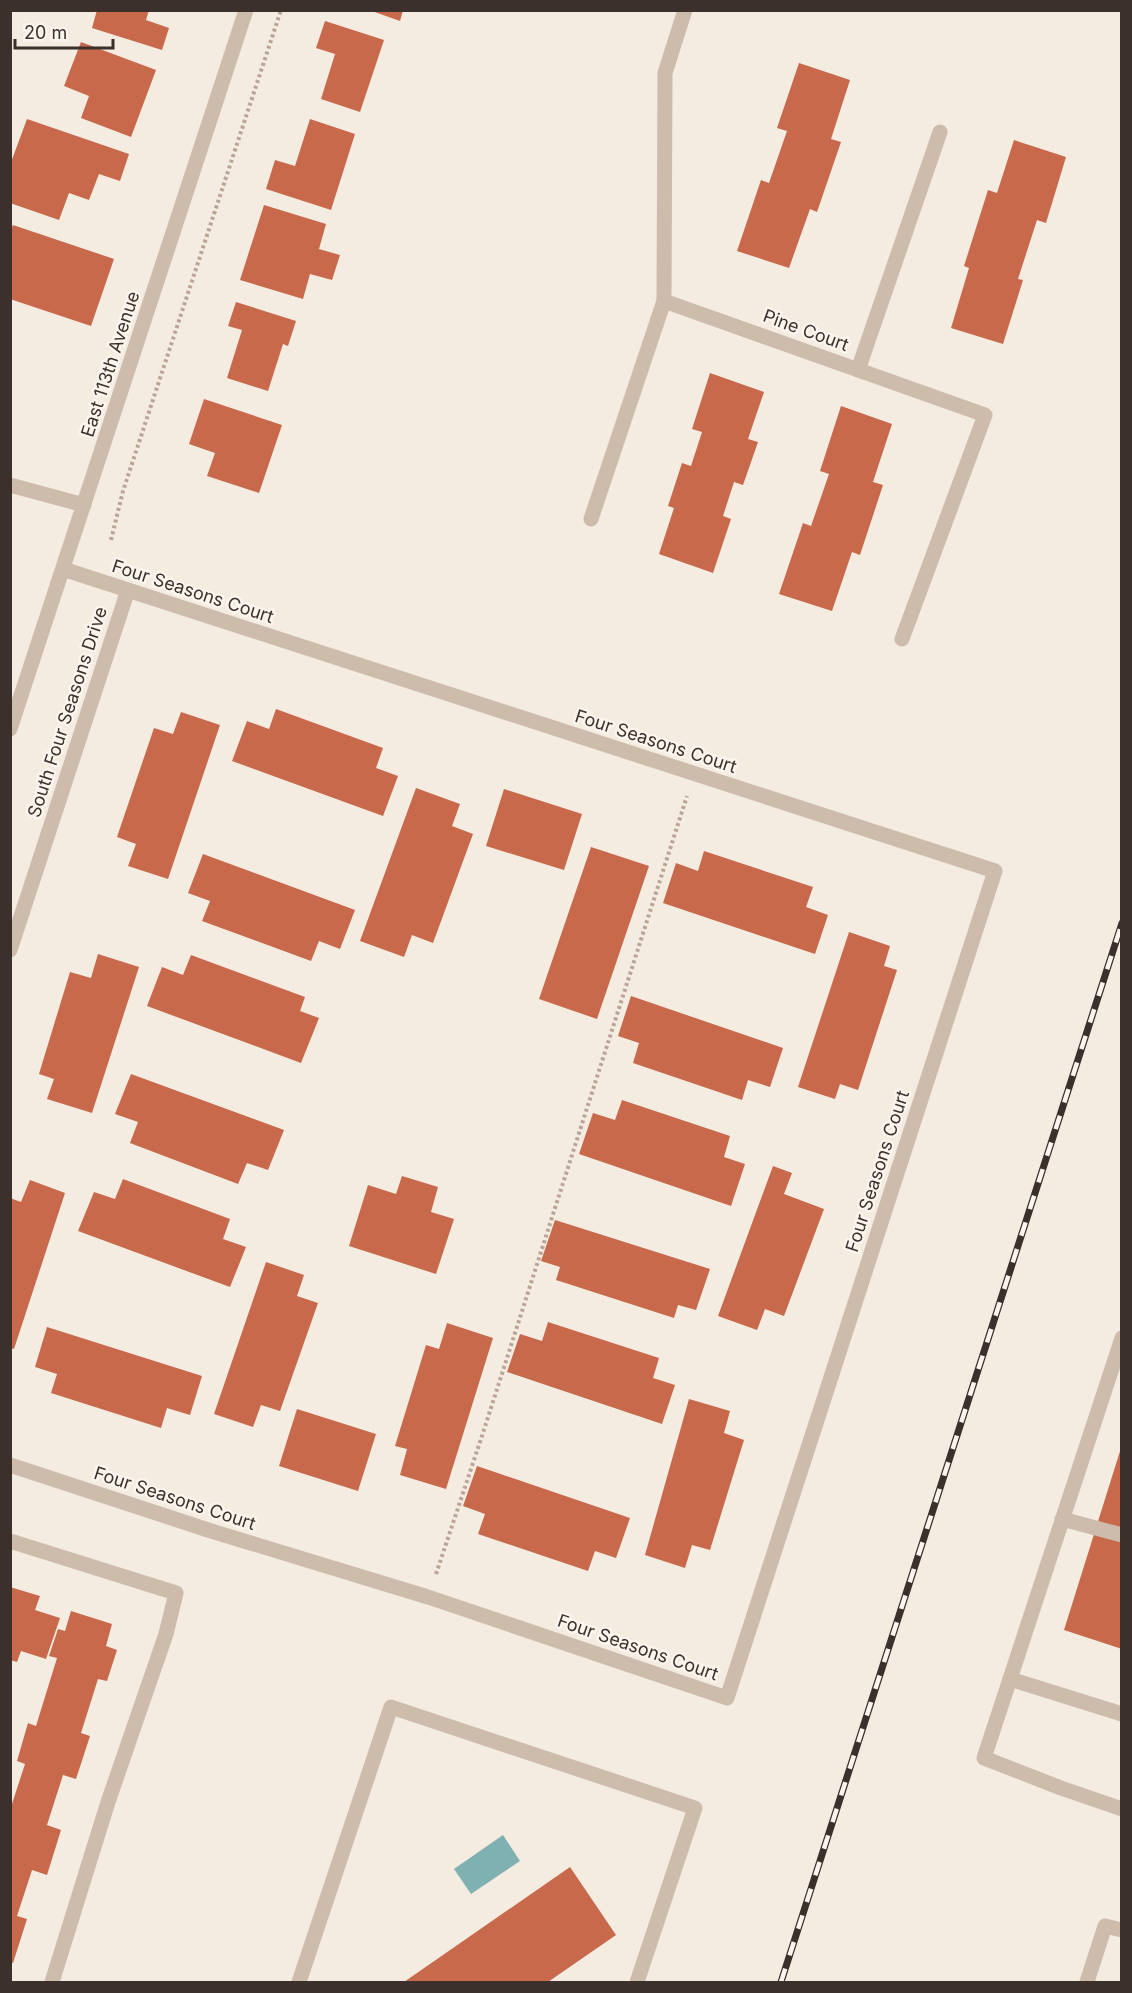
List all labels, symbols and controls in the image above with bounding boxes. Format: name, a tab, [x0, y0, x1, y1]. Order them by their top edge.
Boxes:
scale bar	[15, 12, 112, 50]
text: 20 m	[24, 22, 67, 43]
street label: East 113th Avenue	[77, 288, 143, 440]
street label: Pine Court	[760, 305, 852, 355]
street label: Four Seasons Court	[110, 555, 276, 627]
street label: South Four Seasons Drive	[23, 604, 111, 820]
street label: Four Seasons Court	[573, 705, 739, 777]
street label: Four Seasons Court	[841, 1088, 913, 1254]
street label: Four Seasons Court	[92, 1462, 258, 1534]
street label: Four Seasons Court	[555, 1610, 721, 1684]

